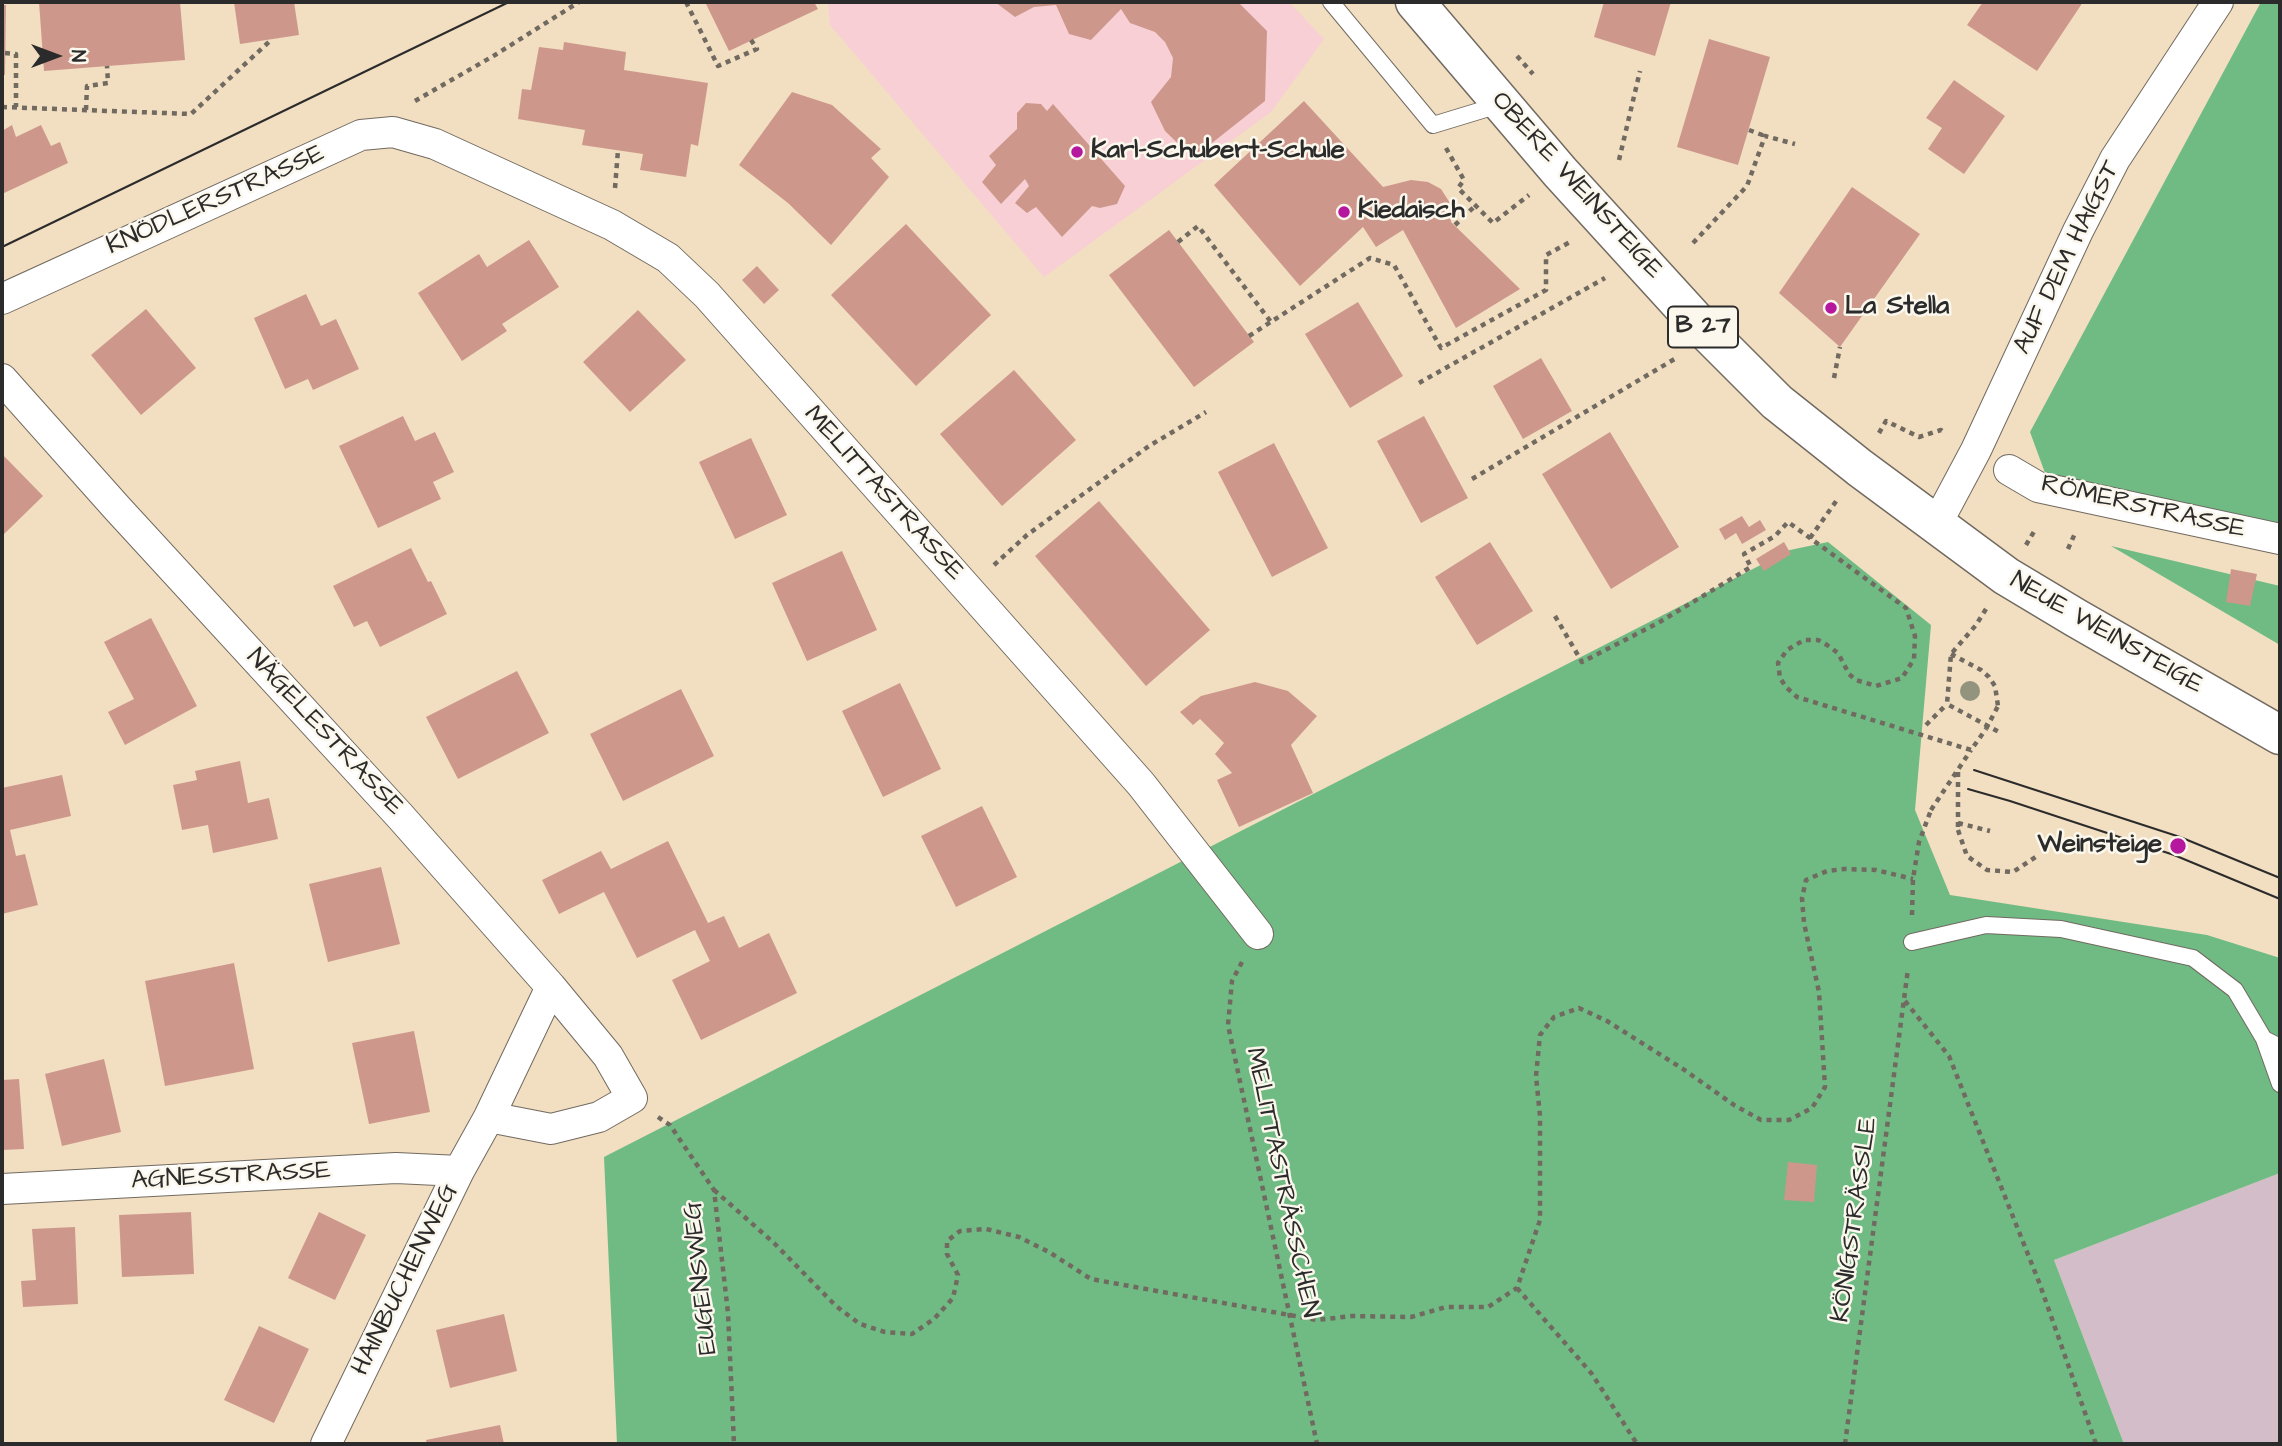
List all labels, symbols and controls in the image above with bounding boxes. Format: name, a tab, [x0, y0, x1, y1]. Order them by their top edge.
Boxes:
north arrow	[21, 21, 91, 91]
text: N	[64, 50, 91, 62]
street label: OBERE WEINSTEIGE	[1484, 86, 1668, 286]
place label: Karl-Schubert-Schule	[1091, 136, 1345, 168]
street label: KNÖDLERSTRASSE	[102, 139, 330, 263]
marker: Karl-Schubert-Schule	[1069, 144, 1085, 160]
street label: AUF DEM HAIGST	[2008, 156, 2128, 360]
place label: Kiedaisch	[1358, 196, 1465, 228]
marker: Kiedaisch	[1336, 204, 1352, 220]
place label: La Stella	[1845, 292, 1949, 324]
marker: La Stella	[1823, 300, 1839, 316]
road number: B 27	[1668, 306, 1738, 348]
street label: MELITTASTRASSE	[796, 400, 970, 588]
street label: RÖMERSTRASSE	[2038, 469, 2248, 547]
street label: NEUE WEINSTEIGE	[2004, 566, 2208, 702]
street label: NÄGELESTRASSE	[239, 643, 409, 823]
place label: Weinsteige	[2038, 830, 2162, 862]
marker: Weinsteige	[2168, 836, 2188, 856]
street label: MELITTASTRÄSSCHEN	[1237, 1045, 1325, 1321]
street label: KÖNIGSTRÄSSLE	[1826, 1116, 1886, 1324]
street label: AGNESSTRASSE	[130, 1156, 332, 1198]
street label: HAINBUCHENWEG	[346, 1179, 466, 1381]
street label: EUGENSWEG	[678, 1200, 726, 1356]

